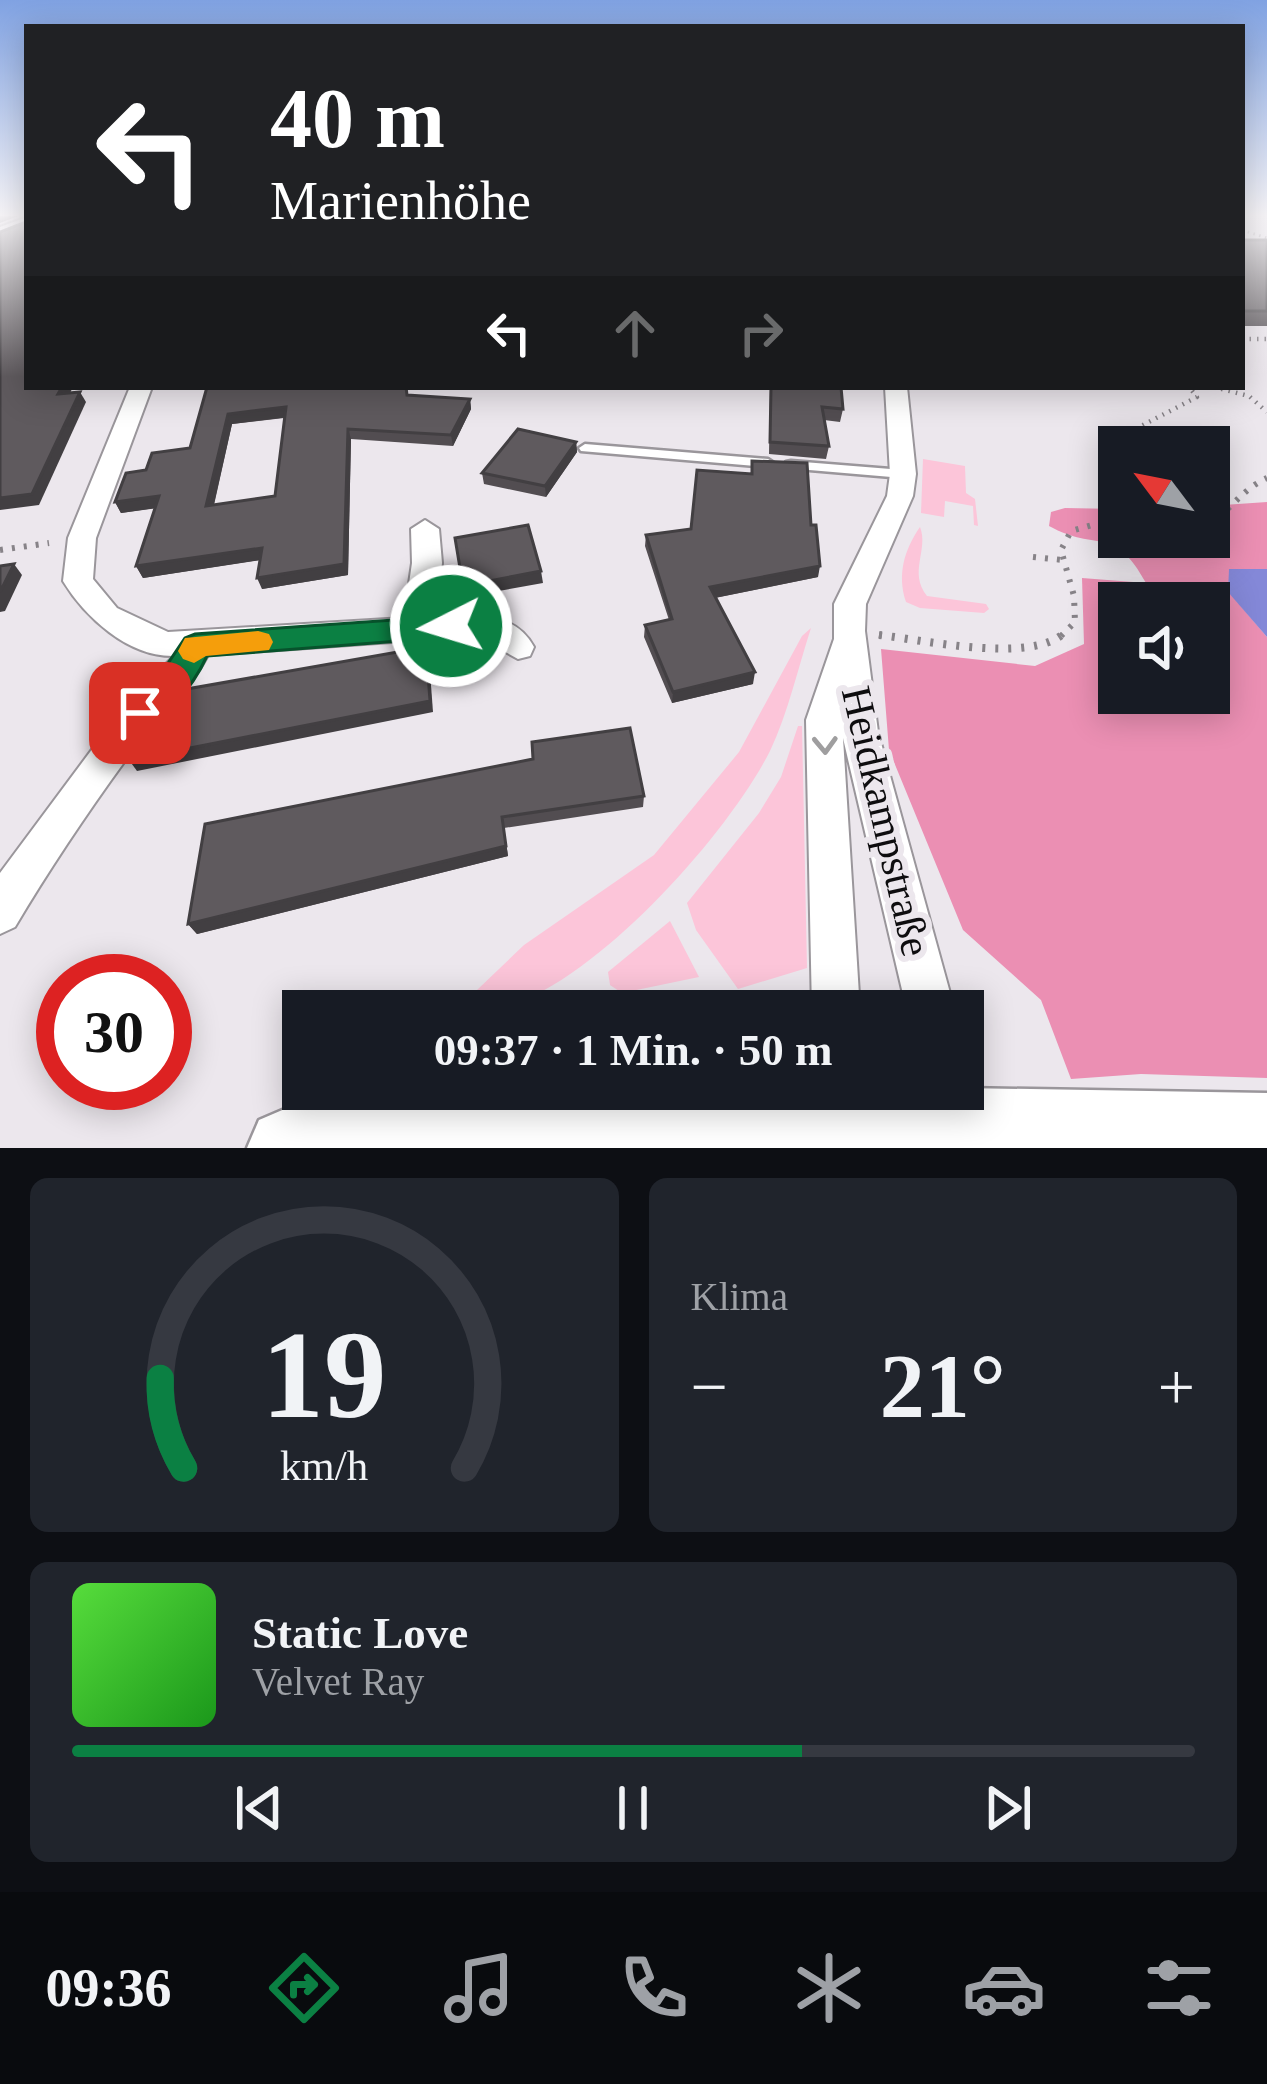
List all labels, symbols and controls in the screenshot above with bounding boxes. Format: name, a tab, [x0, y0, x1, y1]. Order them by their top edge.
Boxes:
icon: left	[72, 72, 228, 228]
text: 40 m	[270, 72, 445, 165]
text: Marienhöhe	[270, 171, 531, 231]
icon: left	[476, 300, 542, 366]
icon: ahead	[602, 300, 668, 366]
icon: right	[728, 300, 794, 366]
north arrow	[1098, 426, 1230, 558]
map controls	[1098, 426, 1230, 714]
position arrow	[388, 563, 514, 689]
button: sound	[1098, 582, 1230, 714]
pin	[89, 662, 191, 764]
icon: arrive	[107, 680, 173, 746]
street label: Heidkampstraße	[833, 682, 939, 960]
one-way arrow	[812, 736, 838, 755]
speed limit sign: 30	[36, 954, 192, 1110]
text: 09:37 · 1 Min. · 50 m	[434, 1025, 832, 1075]
text: Klima	[691, 1275, 788, 1318]
text: 19	[262, 1306, 387, 1444]
text: 21°	[880, 1337, 1006, 1436]
text: −	[691, 1350, 728, 1423]
text: +	[1158, 1350, 1195, 1423]
text: km/h	[280, 1442, 368, 1489]
text: Static Love	[252, 1608, 468, 1658]
text: Velvet Ray	[252, 1660, 424, 1703]
icon: previous	[226, 1775, 292, 1841]
icon: pause	[600, 1775, 666, 1841]
icon: next	[975, 1775, 1041, 1841]
icon: directions	[262, 1946, 346, 2030]
icon: music	[437, 1946, 521, 2030]
icon: phone	[612, 1946, 696, 2030]
icon: climate	[787, 1946, 871, 2030]
icon: car	[962, 1946, 1046, 2030]
icon: filters	[1137, 1946, 1221, 2030]
text: 09:36	[46, 1958, 171, 2018]

